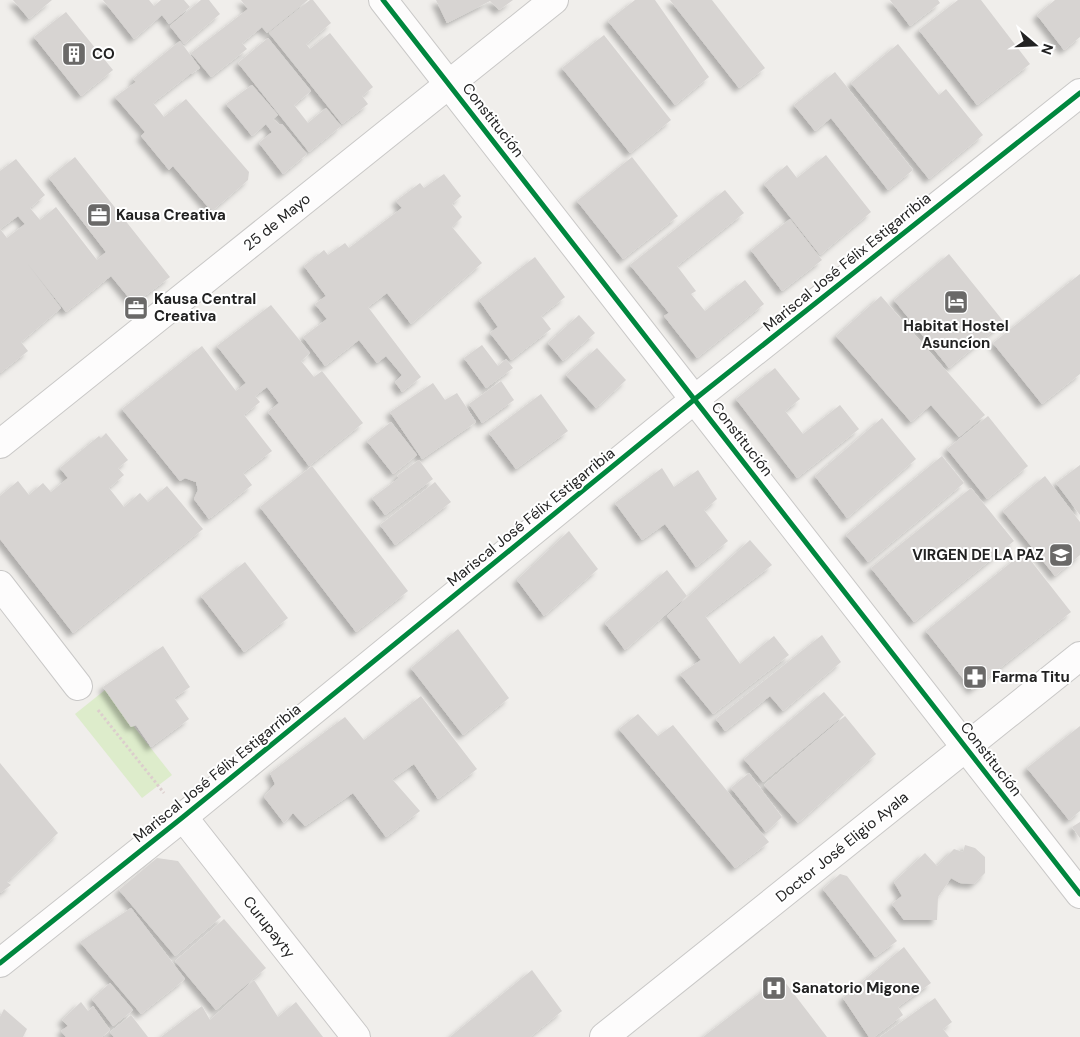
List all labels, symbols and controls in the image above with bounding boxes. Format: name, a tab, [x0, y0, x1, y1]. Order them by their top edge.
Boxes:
north arrow	[1010, 20, 1060, 70]
building icon: CO	[61, 41, 87, 67]
text: N	[1037, 41, 1057, 57]
place label: CO	[92, 44, 115, 64]
street label: Constitución	[458, 79, 528, 161]
street label: Mariscal José Félix Estigarribia	[759, 188, 935, 336]
street label: 25 de Mayo	[239, 189, 315, 255]
office icon: Kausa Creativa	[86, 202, 112, 228]
place label: Kausa Creativa	[116, 205, 226, 225]
place label: Kausa Central Creativa	[154, 289, 256, 326]
hotel icon: Habitat Hostel Asuncíon	[943, 289, 969, 315]
office icon: Kausa Central Creativa	[123, 295, 149, 321]
place label: Habitat Hostel Asuncíon	[903, 316, 1009, 353]
street label: Constitución	[707, 398, 777, 480]
street label: Mariscal José Félix Estigarribia	[443, 443, 619, 591]
school or university icon: VIRGEN DE LA PAZ	[1048, 542, 1074, 568]
place label: VIRGEN DE LA PAZ	[912, 545, 1044, 565]
pharmacy icon: Farma Titu	[962, 664, 988, 690]
place label: Farma Titu	[992, 667, 1070, 687]
street label: Mariscal José Félix Estigarribia	[129, 699, 305, 847]
street label: Constitución	[956, 718, 1026, 800]
street label: Doctor José Eligio Ayala	[772, 787, 912, 907]
street label: Curupayty	[239, 892, 300, 963]
hospital icon: Sanatorio Migone	[761, 975, 787, 1001]
place label: Sanatorio Migone	[792, 978, 920, 998]

